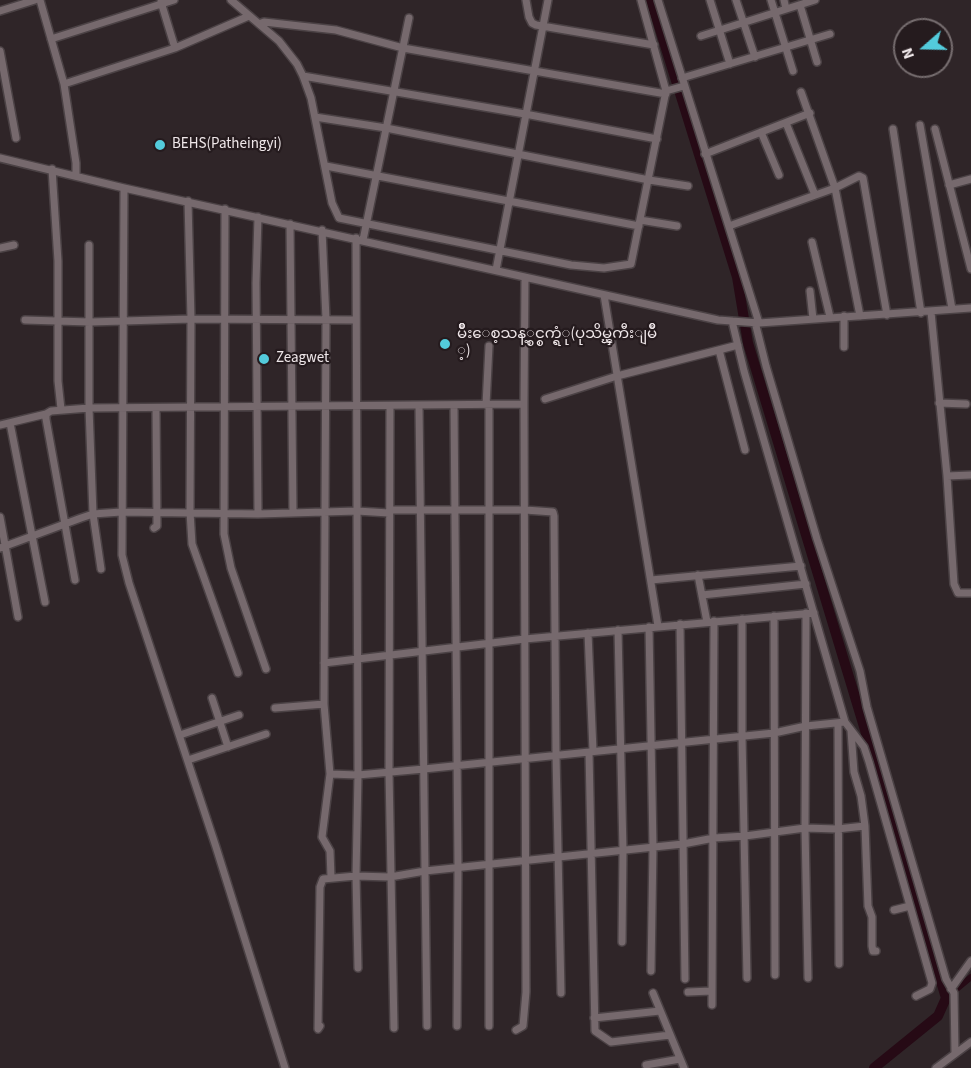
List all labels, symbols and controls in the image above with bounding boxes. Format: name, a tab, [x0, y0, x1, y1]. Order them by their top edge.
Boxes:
north arrow	[893, 18, 953, 78]
text: N	[896, 45, 920, 62]
place label: BEHS(Patheingyi)	[172, 136, 282, 154]
marker: BEHS(Patheingyi)	[153, 138, 167, 152]
place label: မ်ိဳးေစ့သန့္စင္စက္ရံု(ပုသိမ္ၾကီးျမိဳ ့)	[457, 326, 657, 361]
marker: မ်ိဳးေစ့သန့္စင္စက္ရံု(ပုသိမ္ၾကီးျမိဳ ့)	[438, 337, 452, 351]
place label: Zeagwet	[276, 350, 329, 368]
marker: Zeagwet	[257, 352, 271, 366]

